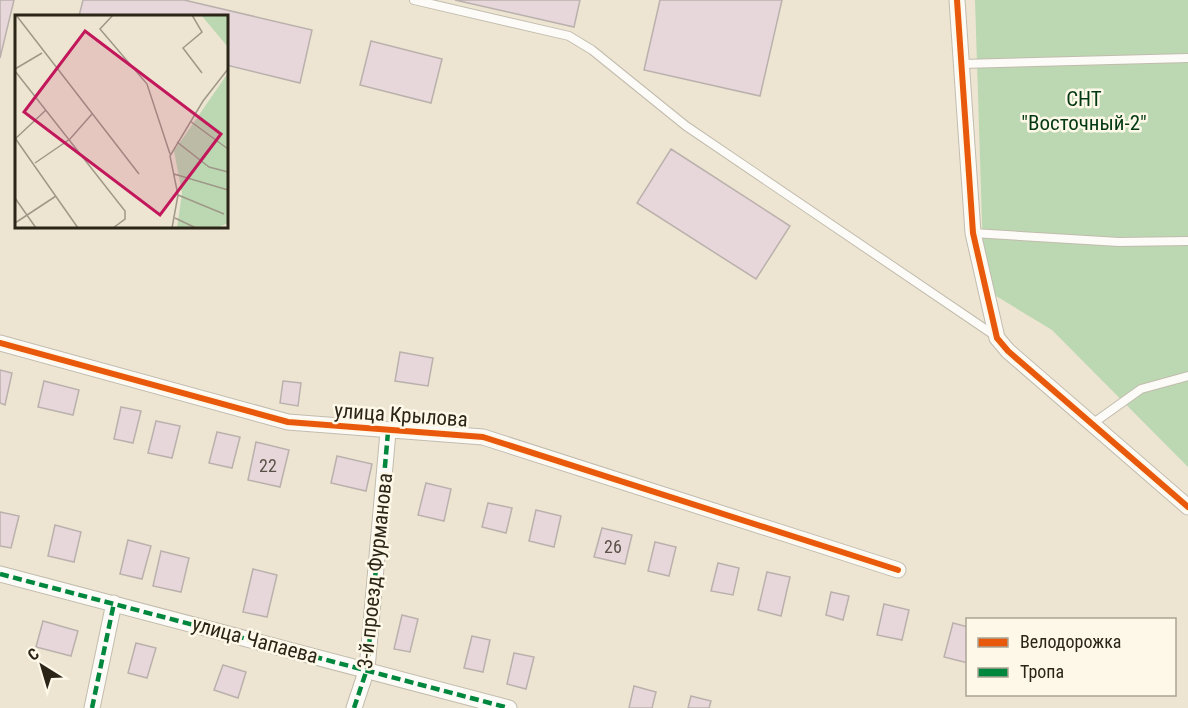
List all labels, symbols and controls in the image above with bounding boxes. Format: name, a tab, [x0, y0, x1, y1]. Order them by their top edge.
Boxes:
inset map	[15, 15, 228, 228]
park label: СНТ "Восточный-2"	[1021, 87, 1147, 135]
street label: улица Крылова	[333, 398, 469, 432]
house number: 22	[259, 455, 277, 476]
street label: 3-й проезд Фурманова	[353, 472, 397, 670]
house number: 26	[604, 536, 622, 557]
street label: улица Чапаева	[189, 612, 321, 668]
legend	[966, 618, 1176, 696]
text: Велодорожка	[1020, 631, 1121, 652]
north arrow	[12, 636, 72, 696]
text: С	[24, 644, 43, 665]
text: Тропа	[1020, 661, 1064, 682]

